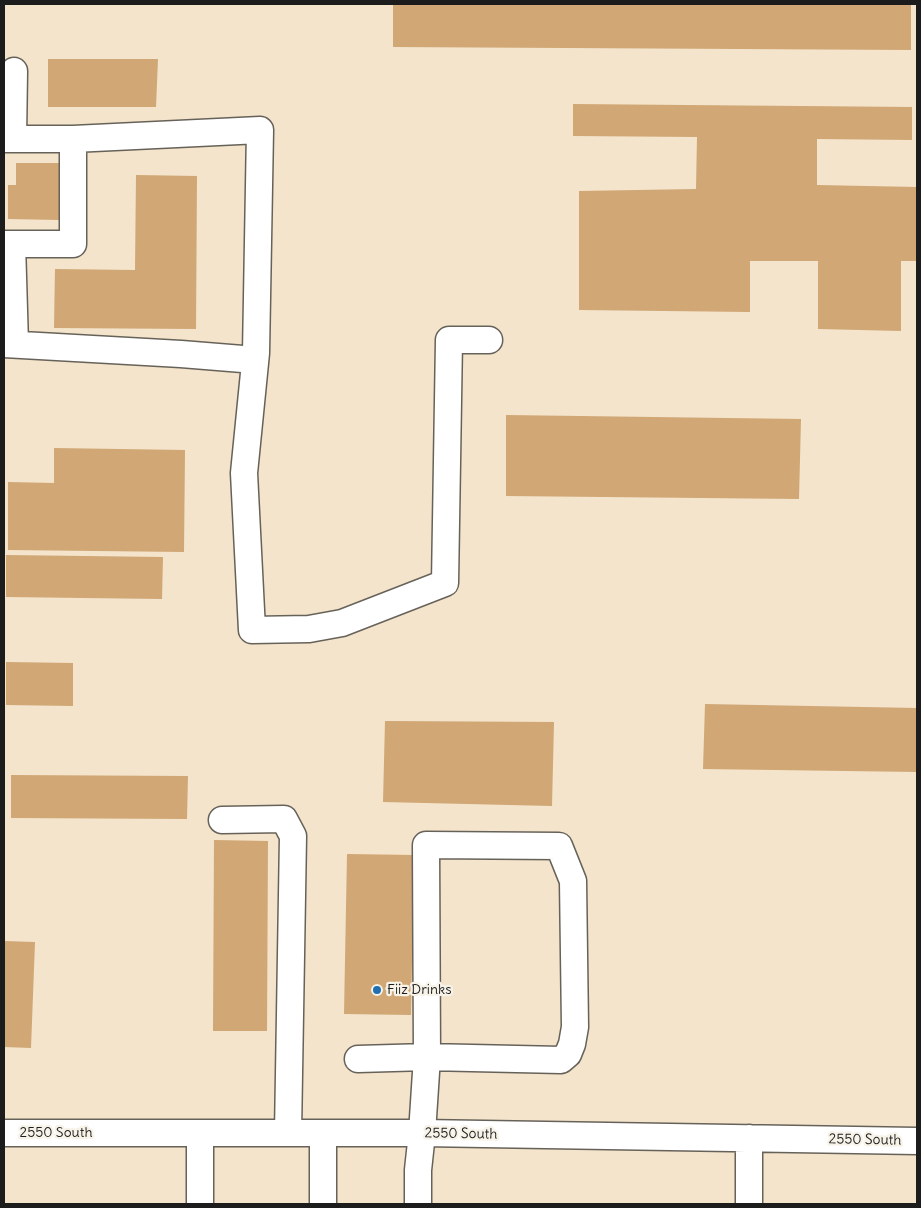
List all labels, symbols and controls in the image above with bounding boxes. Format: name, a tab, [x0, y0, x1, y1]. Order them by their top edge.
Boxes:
place label: Fiiz Drinks	[387, 982, 452, 998]
marker: Fiiz Drinks	[371, 984, 383, 996]
street label: 2550 South	[20, 1125, 92, 1141]
street label: 2550 South	[424, 1125, 498, 1143]
street label: 2550 South	[828, 1131, 902, 1149]

